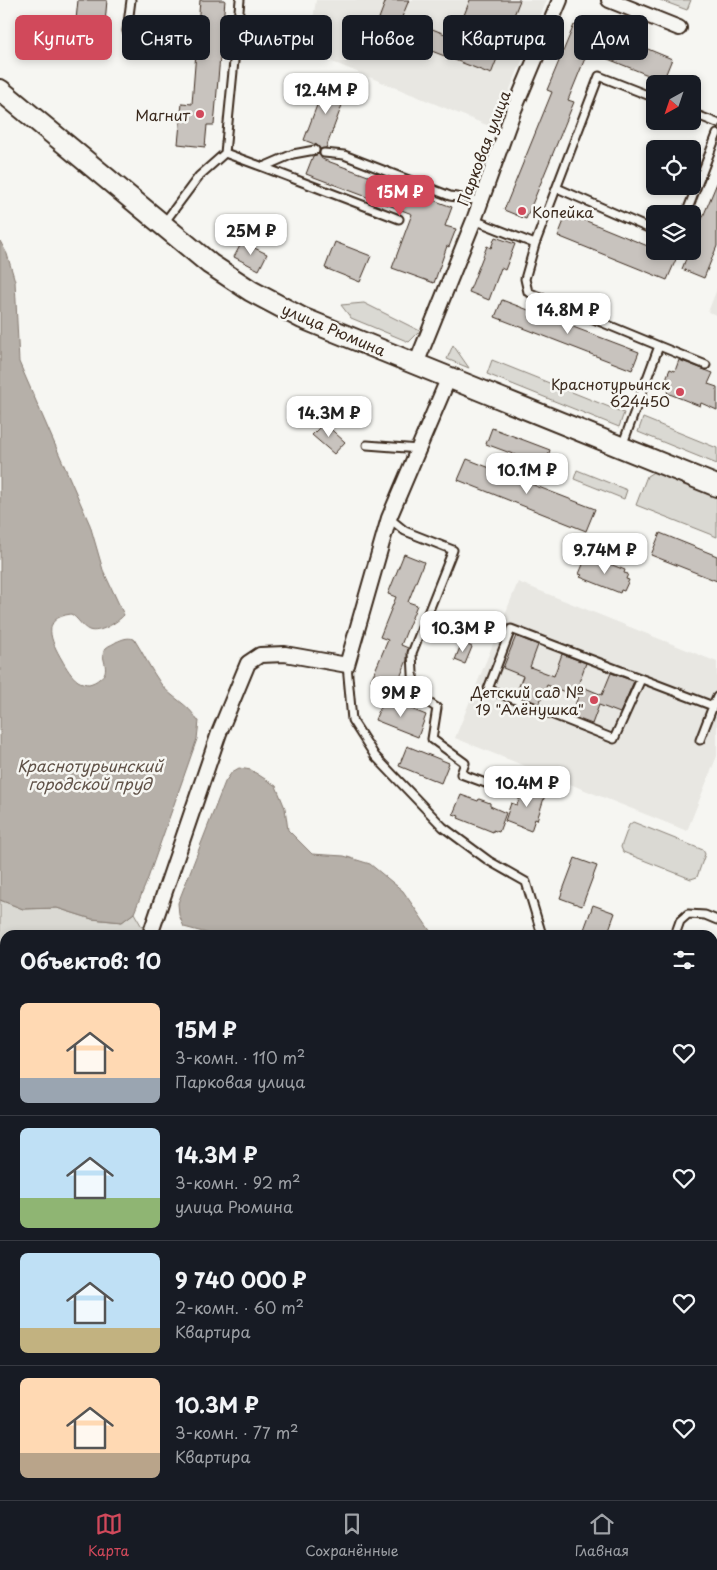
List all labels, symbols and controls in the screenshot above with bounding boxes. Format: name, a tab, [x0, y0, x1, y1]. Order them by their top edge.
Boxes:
chip: Купить	[15, 15, 112, 60]
chip: Снять	[122, 15, 210, 60]
chip: Фильтры	[220, 15, 332, 60]
chip: Новое	[342, 15, 433, 60]
chip: Квартира	[443, 15, 564, 60]
chip: Дом	[574, 15, 648, 60]
pin: 12.4M ₽	[280, 72, 372, 115]
north arrow	[646, 75, 701, 130]
map controls	[646, 75, 701, 260]
text: 12.4M ₽	[295, 77, 357, 101]
street label: Парковая улица	[450, 86, 516, 209]
place label: Магнит	[135, 103, 191, 126]
marker: Магнит	[194, 108, 206, 120]
button: locate	[646, 140, 701, 195]
pin: 15M ₽	[365, 174, 435, 217]
text: 15M ₽	[376, 179, 424, 203]
place label: Копейка	[532, 200, 594, 223]
marker: Копейка	[516, 205, 528, 217]
button: layers	[646, 205, 701, 260]
pin: 25M ₽	[216, 214, 286, 256]
text: 25M ₽	[226, 218, 276, 242]
pin: 14.8M ₽	[522, 292, 614, 335]
street label: улица Рюмина	[279, 297, 390, 361]
text: 14.8M ₽	[537, 297, 599, 321]
place label: Краснотурьинск 624450	[551, 372, 670, 412]
marker: Краснотурьинск 624450	[674, 386, 686, 398]
pin: 14.3M ₽	[283, 396, 375, 438]
text: 14.3M ₽	[298, 400, 360, 424]
pin: 10.1M ₽	[481, 452, 573, 495]
text: 10.1M ₽	[497, 457, 557, 481]
pin: 9.74M ₽	[559, 532, 651, 575]
text: 9.74M ₽	[573, 537, 637, 561]
pin: 10.3M ₽	[417, 610, 509, 653]
text: 10.3M ₽	[431, 615, 495, 639]
pin: 9M ₽	[371, 676, 431, 718]
text: 9M ₽	[381, 680, 421, 704]
place label: Детский сад № 19 "Алёнушка"	[470, 680, 584, 720]
marker: Детский сад № 19 "Алёнушка"	[588, 694, 600, 706]
water label: Краснотурьинский городской пруд	[17, 753, 165, 795]
pin: 10.4M ₽	[481, 766, 573, 808]
text: 10.4M ₽	[495, 770, 559, 794]
text: Объектов: 10	[20, 944, 161, 976]
icon: filters	[670, 946, 698, 974]
text: 15M ₽	[175, 1013, 237, 1045]
icon: home	[60, 1023, 120, 1083]
icon: heart	[670, 1039, 698, 1067]
text: 3-комн. · 110 m²	[175, 1045, 305, 1069]
text: Парковая улица	[175, 1069, 305, 1093]
text: 14.3M ₽	[175, 1138, 258, 1170]
icon: home	[60, 1148, 120, 1208]
icon: heart	[670, 1164, 698, 1192]
text: 3-комн. · 92 m²	[175, 1170, 300, 1194]
text: улица Рюмина	[175, 1194, 293, 1218]
text: 9 740 000 ₽	[175, 1263, 307, 1295]
icon: home	[60, 1273, 120, 1333]
icon: heart	[670, 1289, 698, 1317]
text: 2-комн. · 60 m²	[175, 1295, 304, 1319]
text: Квартира	[175, 1319, 250, 1343]
text: 10.3M ₽	[175, 1388, 259, 1420]
icon: home	[60, 1398, 120, 1458]
icon: heart	[670, 1414, 698, 1442]
text: 3-комн. · 77 m²	[175, 1420, 298, 1444]
text: Квартира	[175, 1444, 250, 1468]
tab: Карта	[88, 1510, 129, 1561]
tab: Сохранённые	[305, 1510, 399, 1561]
tab: Главная	[575, 1510, 629, 1561]

